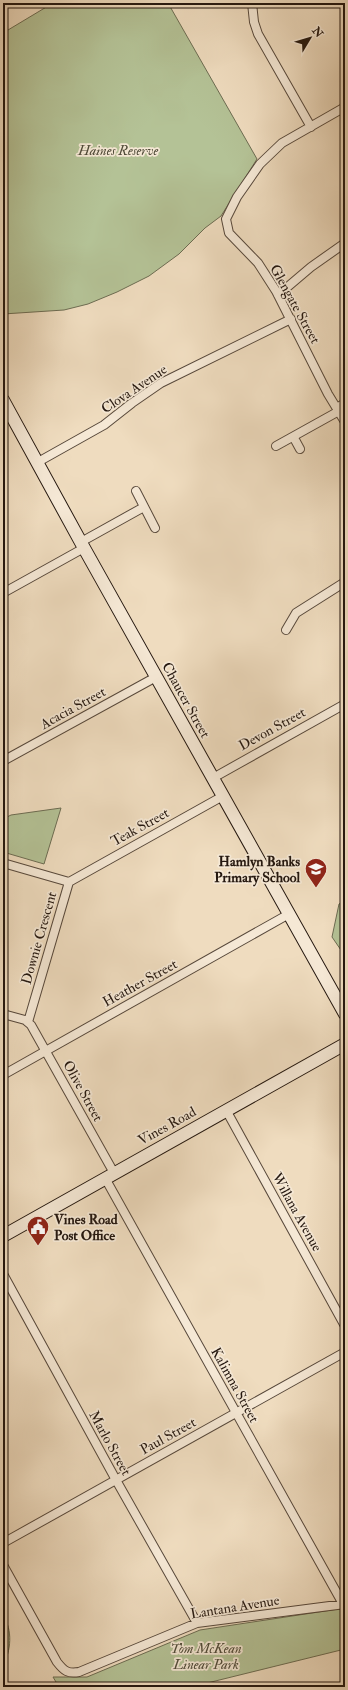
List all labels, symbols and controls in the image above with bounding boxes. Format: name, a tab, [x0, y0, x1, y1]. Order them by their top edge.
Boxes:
north arrow	[290, 18, 330, 58]
text: N	[309, 23, 326, 41]
park label: Haines Reserve	[77, 142, 158, 159]
street label: Glengate Street	[266, 261, 324, 347]
street label: Clova Avenue	[98, 361, 170, 417]
street label: Chaucer Street	[158, 659, 214, 741]
street label: Acacia Street	[36, 683, 109, 733]
street label: Devon Street	[236, 703, 309, 754]
street label: Teak Street	[108, 804, 172, 850]
place label: Hamlyn Banks Primary School	[214, 853, 300, 887]
school or university icon: Hamlyn Banks Primary School	[303, 856, 329, 889]
street label: Downie Crescent	[18, 889, 60, 986]
street label: Heather Street	[100, 955, 181, 1010]
street label: Olive Street	[59, 1058, 107, 1125]
street label: Vines Road	[135, 1103, 199, 1149]
street label: Willana Avenue	[268, 1169, 326, 1254]
place label: Vines Road Post Office	[53, 1211, 118, 1244]
public building icon: Vines Road Post Office	[25, 1214, 51, 1247]
street label: Kalimna Street	[207, 1344, 263, 1426]
street label: Marlo Street	[85, 1408, 135, 1479]
street label: Paul Street	[137, 1414, 199, 1458]
street label: Lantana Avenue	[189, 1592, 281, 1622]
park label: Tom McKean Linear Park	[170, 1640, 242, 1673]

